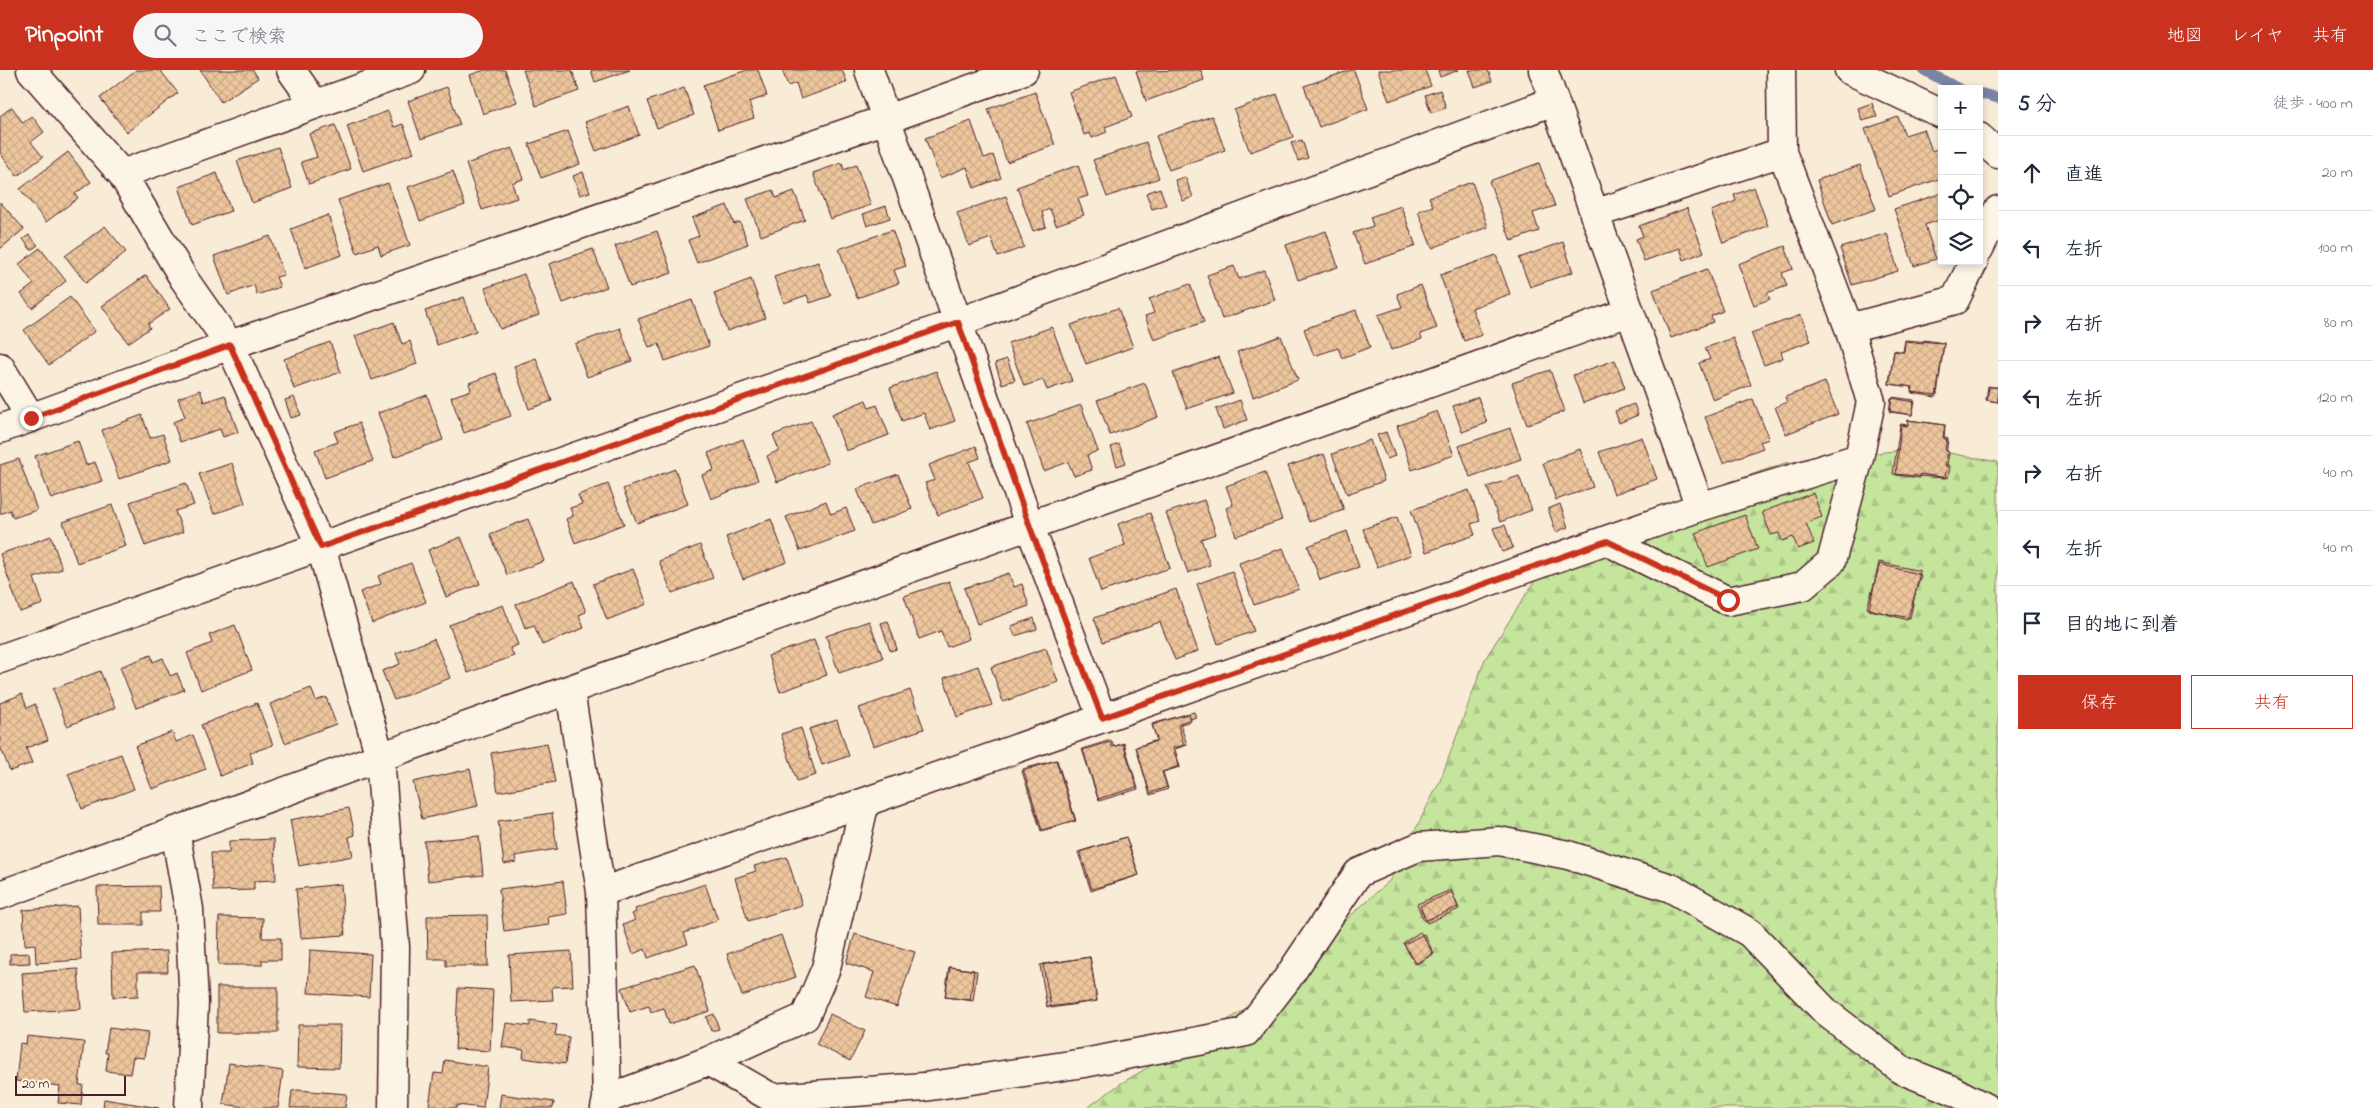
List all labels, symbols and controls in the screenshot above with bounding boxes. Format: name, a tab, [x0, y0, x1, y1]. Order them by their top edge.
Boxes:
search box	[133, 13, 483, 58]
text: Pinpoint	[25, 18, 103, 53]
icon: search	[151, 21, 179, 49]
text: ここで検索	[191, 24, 286, 51]
text: 地図	[2167, 24, 2203, 50]
text: レイヤ	[2231, 24, 2284, 50]
text: 共有	[2312, 24, 2348, 50]
map controls	[1938, 85, 1983, 265]
button: +	[1938, 85, 1983, 130]
text: 5 分	[2018, 90, 2056, 120]
text: 徒歩 · 400 m	[2273, 92, 2353, 116]
button: −	[1938, 130, 1983, 175]
icon: ahead	[2018, 159, 2046, 187]
text: 20 m	[2322, 161, 2353, 185]
text: 直進	[2065, 162, 2103, 189]
button: locate	[1938, 175, 1983, 220]
button: layers	[1938, 220, 1983, 265]
icon: left	[2018, 234, 2046, 262]
text: 100 m	[2318, 236, 2353, 260]
text: 左折	[2065, 237, 2103, 264]
icon: right	[2018, 309, 2046, 337]
text: 80 m	[2324, 311, 2353, 335]
text: 右折	[2065, 312, 2103, 339]
icon: left	[2018, 384, 2046, 412]
text: 120 m	[2317, 386, 2353, 410]
text: 左折	[2065, 387, 2103, 414]
route end	[20, 407, 43, 430]
icon: right	[2018, 459, 2046, 487]
text: 40 m	[2323, 461, 2353, 485]
text: 右折	[2065, 462, 2103, 489]
icon: left	[2018, 534, 2046, 562]
text: 40 m	[2323, 536, 2353, 560]
text: 左折	[2065, 537, 2103, 564]
route start	[1717, 589, 1740, 612]
icon: arrive	[2018, 609, 2046, 637]
text: 目的地に到着	[2065, 612, 2179, 639]
button: 保存	[2018, 675, 2181, 729]
button: 共有	[2191, 675, 2353, 729]
scale bar	[15, 1073, 126, 1096]
text: 20 m	[22, 1074, 49, 1095]

